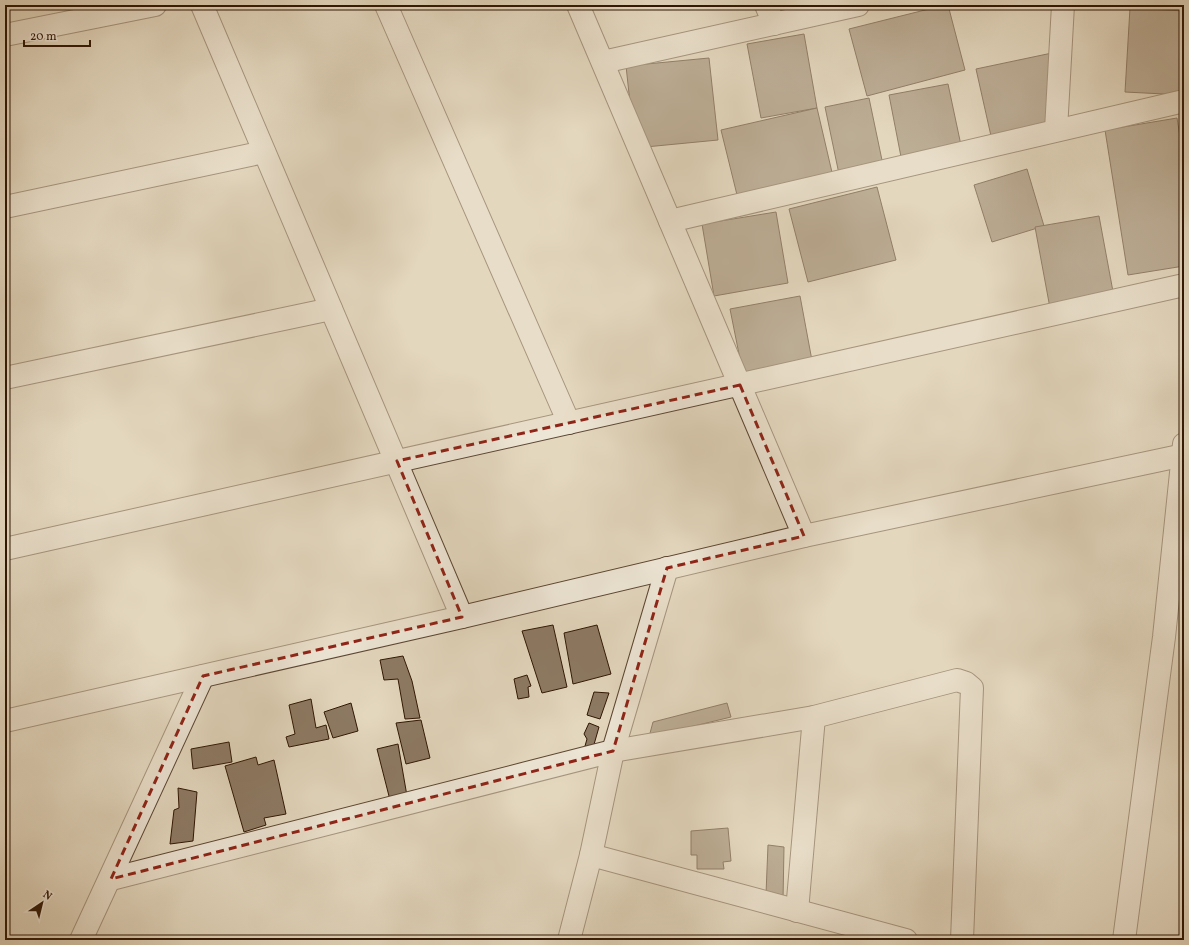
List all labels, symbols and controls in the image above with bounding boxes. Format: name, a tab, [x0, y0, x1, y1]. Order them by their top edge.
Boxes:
scale bar	[24, 22, 90, 48]
text: 20 m	[30, 29, 57, 45]
north arrow	[22, 883, 62, 923]
text: N	[39, 888, 54, 904]

